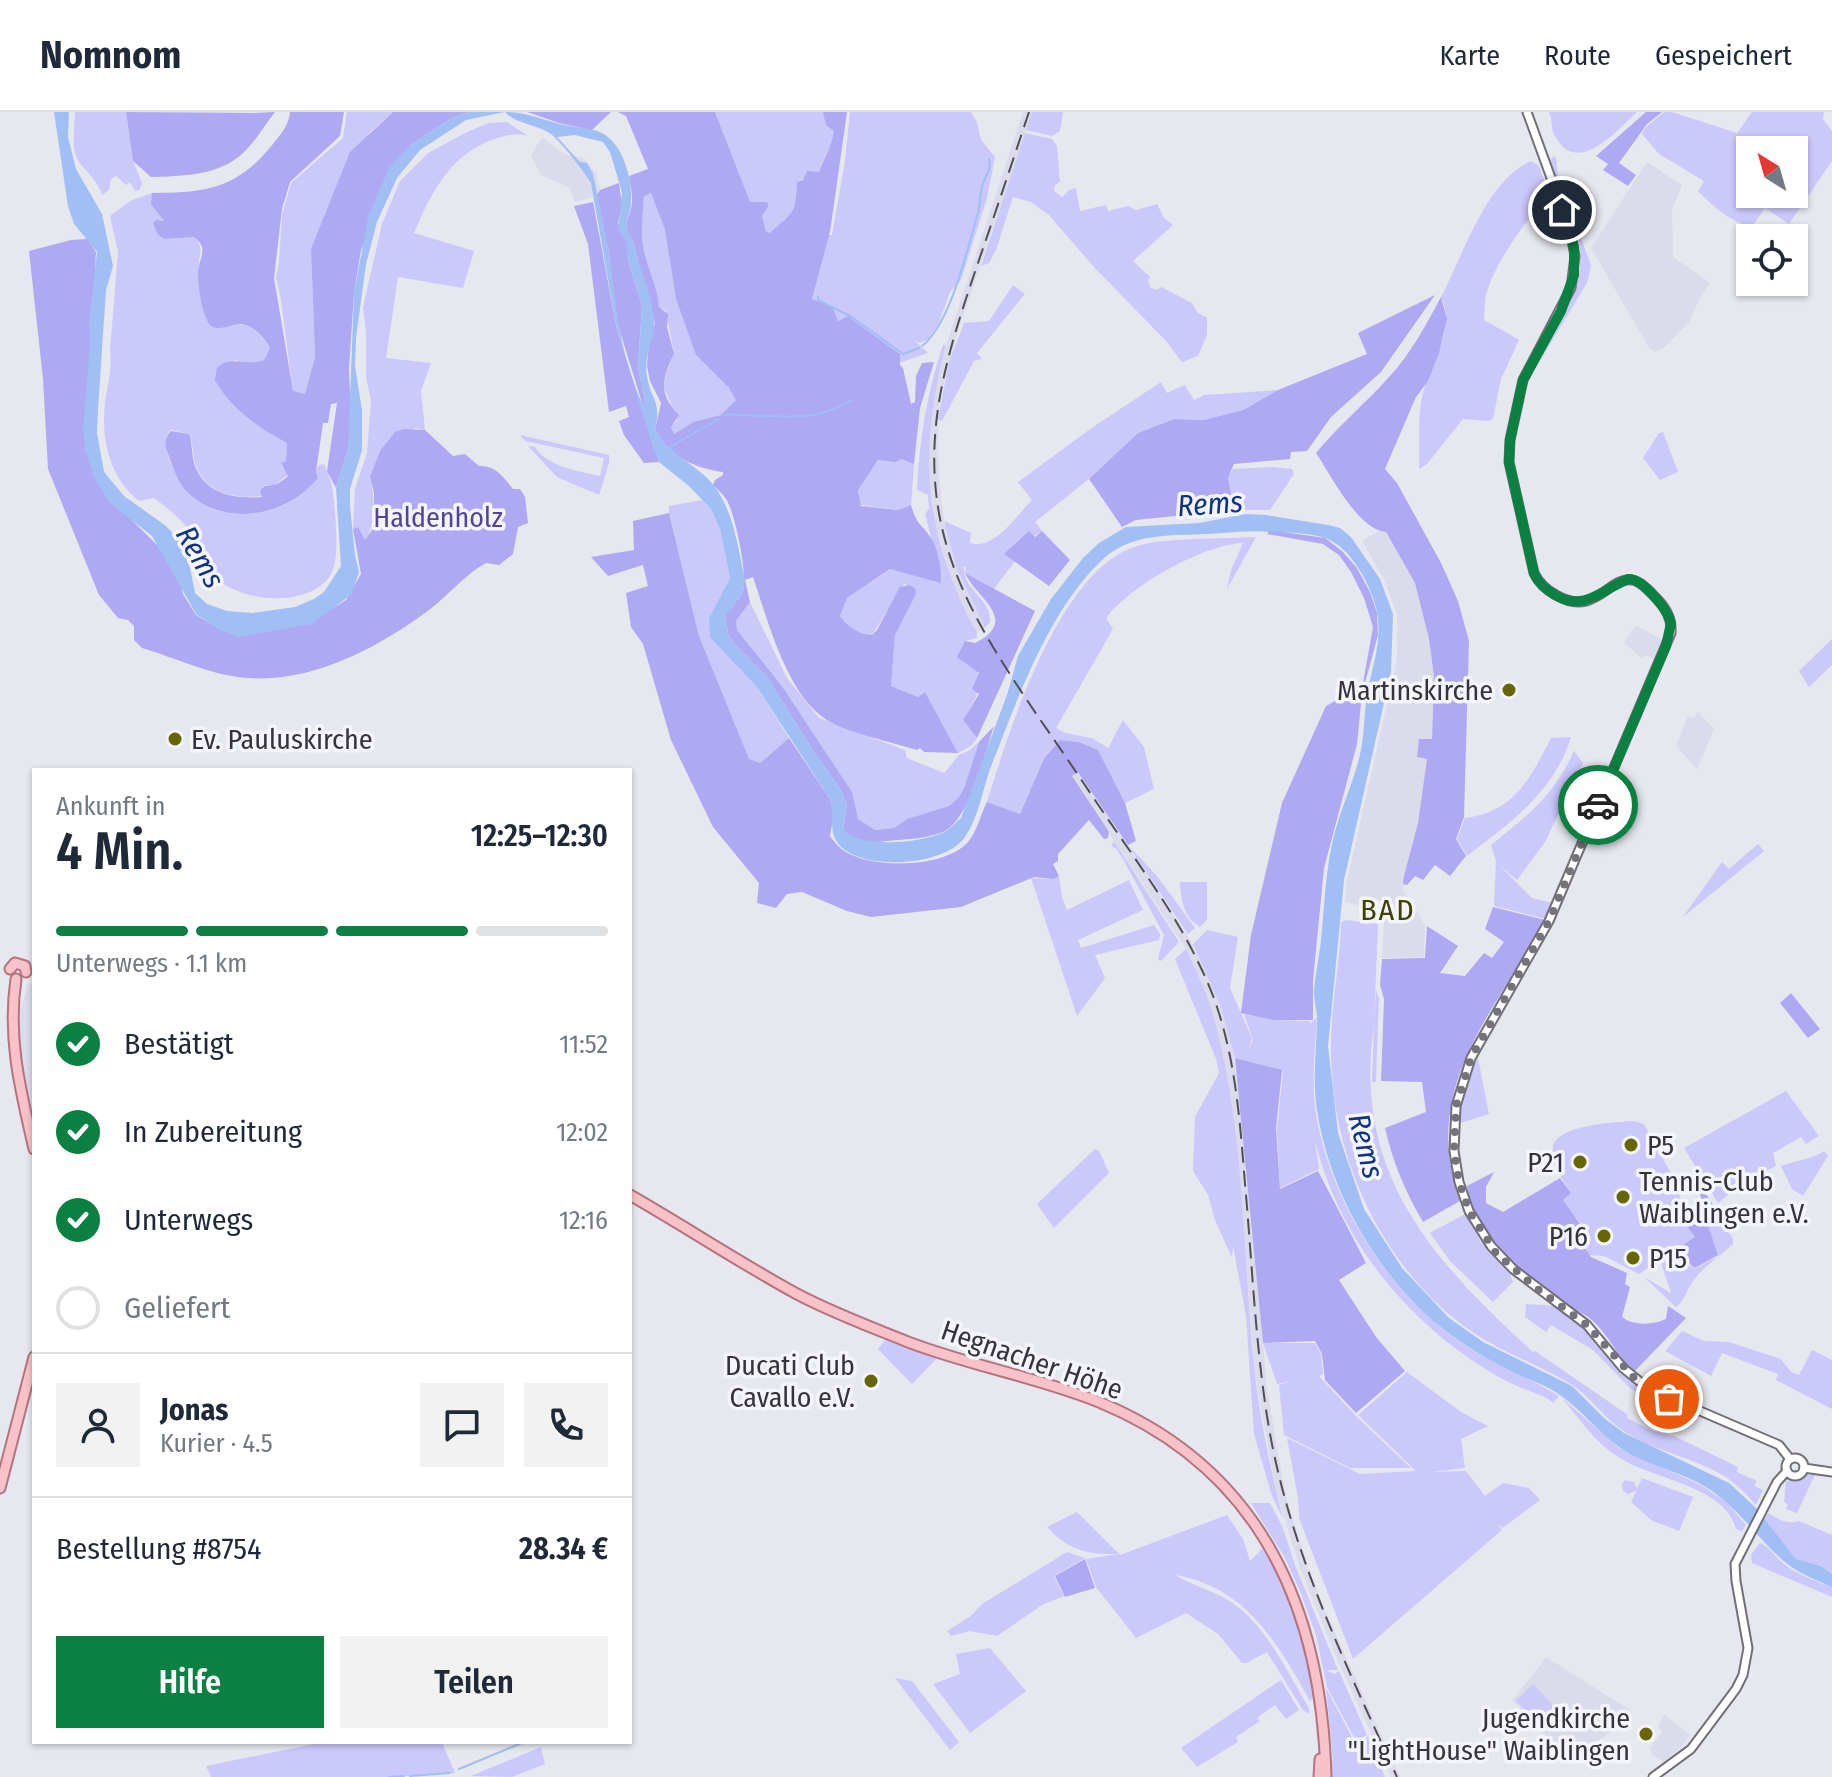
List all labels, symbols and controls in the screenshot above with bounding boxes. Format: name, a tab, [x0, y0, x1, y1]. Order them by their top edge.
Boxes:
text: Nomnom	[40, 32, 181, 78]
text: Karte	[1439, 39, 1500, 72]
text: Route	[1544, 39, 1611, 72]
text: Gespeichert	[1655, 39, 1792, 72]
north arrow	[1736, 136, 1808, 208]
map controls	[1736, 136, 1808, 296]
pin	[1528, 176, 1596, 244]
icon: home	[1540, 188, 1584, 232]
button: locate	[1736, 224, 1808, 296]
water label: Rems	[1176, 484, 1244, 524]
park label: Haldenholz	[373, 501, 503, 534]
water label: Rems	[168, 520, 232, 595]
place label: Martinskirche	[1337, 674, 1493, 707]
marker: Martinskirche	[1500, 681, 1518, 699]
place label: Ev. Pauluskirche	[191, 723, 373, 756]
marker: Ev. Pauluskirche	[166, 730, 184, 748]
courier	[1558, 765, 1638, 845]
icon: car	[1576, 783, 1620, 827]
text: Ankunft in	[56, 791, 165, 822]
text: 12:25–12:30	[471, 818, 608, 854]
text: 4 Min.	[56, 820, 183, 883]
district label: BAD	[1360, 892, 1416, 928]
text: Unterwegs · 1.1 km	[56, 948, 247, 979]
icon: check	[56, 1022, 100, 1066]
text: Bestätigt	[124, 1026, 234, 1062]
text: 11:52	[559, 1029, 608, 1060]
icon: check	[56, 1110, 100, 1154]
water label: Rems	[1341, 1110, 1391, 1183]
text: In Zubereitung	[124, 1114, 302, 1150]
text: 12:02	[556, 1117, 608, 1148]
place label: P5	[1647, 1129, 1674, 1162]
marker: P5	[1622, 1136, 1640, 1154]
place label: P21	[1527, 1146, 1564, 1179]
marker: P21	[1571, 1153, 1589, 1171]
place label: Tennis-Club Waiblingen e.V.	[1639, 1165, 1809, 1230]
marker: Tennis-Club Waiblingen e.V.	[1614, 1188, 1632, 1206]
icon: check	[56, 1198, 100, 1242]
text: Unterwegs	[124, 1202, 253, 1238]
text: 12:16	[559, 1205, 608, 1236]
place label: P16	[1549, 1220, 1588, 1253]
marker: P16	[1595, 1227, 1613, 1245]
place label: P15	[1649, 1242, 1687, 1275]
marker: P15	[1624, 1249, 1642, 1267]
text: Geliefert	[124, 1290, 230, 1326]
street label: Hegnacher Höhe	[937, 1314, 1127, 1406]
place label: Ducati Club Cavallo e.V.	[725, 1349, 855, 1414]
pin	[1635, 1365, 1703, 1433]
marker: Ducati Club Cavallo e.V.	[862, 1372, 880, 1390]
icon: bag	[1647, 1377, 1691, 1421]
button: person	[56, 1383, 140, 1467]
button: chat	[420, 1383, 504, 1467]
button: phone	[524, 1383, 608, 1467]
text: Jonas	[160, 1392, 228, 1428]
text: Kurier · 4.5	[160, 1428, 273, 1459]
text: Bestellung #8754	[56, 1531, 262, 1567]
text: 28.34 €	[519, 1531, 608, 1567]
button: Hilfe	[56, 1636, 324, 1728]
button: Teilen	[340, 1636, 608, 1728]
place label: Jugendkirche "LightHouse" Waiblingen	[1348, 1702, 1630, 1767]
marker: Jugendkirche "LightHouse" Waiblingen	[1637, 1725, 1655, 1743]

